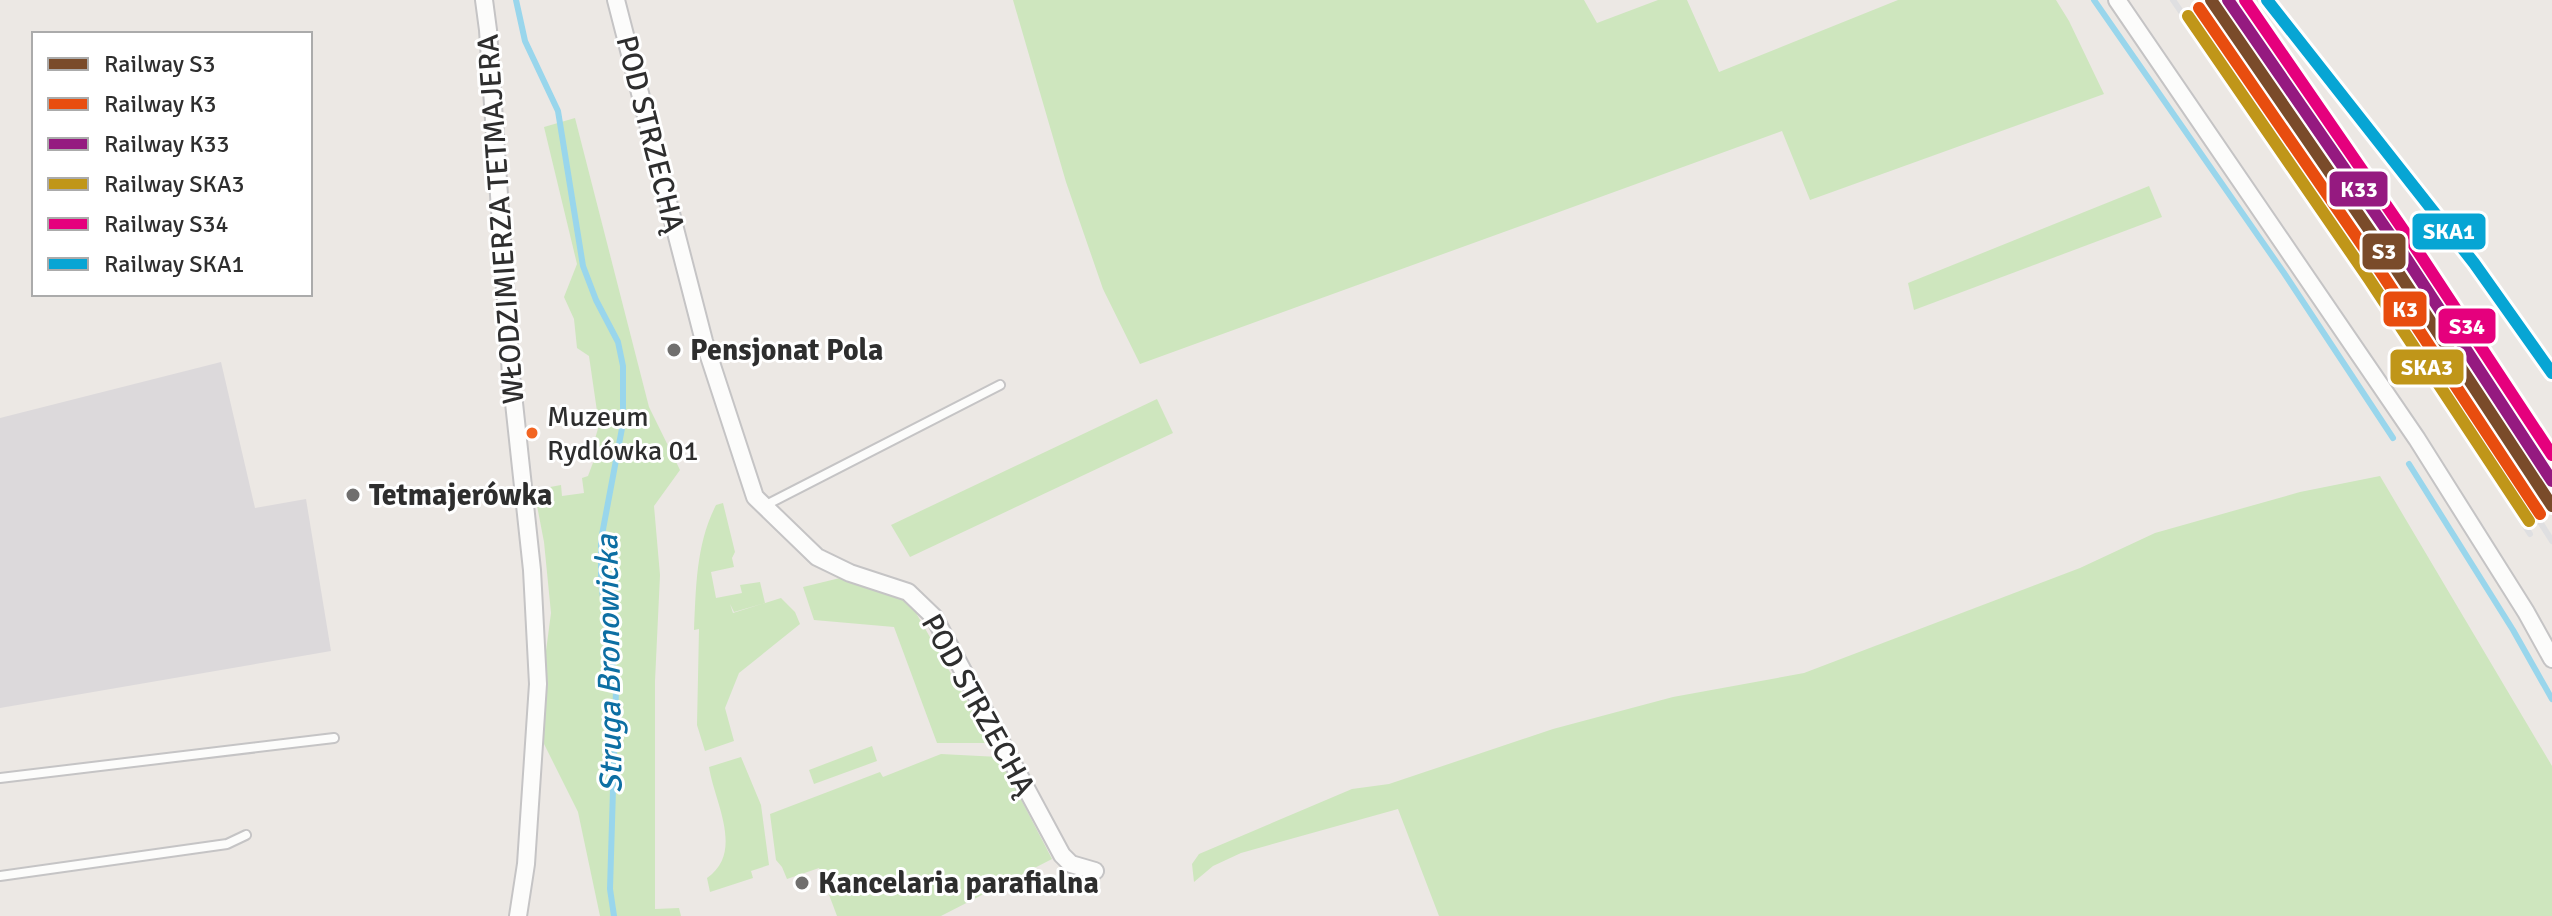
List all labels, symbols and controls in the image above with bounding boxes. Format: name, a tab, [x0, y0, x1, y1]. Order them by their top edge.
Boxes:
legend	[32, 32, 312, 296]
street label: POD STRZECHĄ	[608, 32, 693, 237]
street label: WŁODZIMIERZA TETMAJERA	[470, 33, 532, 405]
text: Railway S3	[104, 49, 216, 79]
text: Railway K3	[104, 89, 217, 119]
text: Railway K33	[104, 129, 230, 159]
text: Railway SKA3	[104, 169, 245, 199]
line badge: K33	[2328, 170, 2389, 208]
text: K33	[2340, 176, 2378, 203]
text: Railway S34	[104, 209, 229, 239]
line badge: SKA1	[2411, 212, 2487, 251]
text: SKA1	[2423, 218, 2475, 245]
line badge: S3	[2361, 232, 2407, 271]
text: S3	[2372, 238, 2396, 265]
text: Railway SKA1	[104, 249, 245, 279]
line badge: K3	[2382, 290, 2428, 328]
text: K3	[2392, 296, 2418, 323]
line badge: S34	[2437, 307, 2497, 345]
text: S34	[2449, 313, 2485, 340]
place label: Pensjonat Pola	[690, 332, 883, 369]
marker: Pensjonat Pola	[665, 341, 683, 359]
line badge: SKA3	[2389, 348, 2465, 386]
text: SKA3	[2401, 354, 2453, 381]
place label: Muzeum Rydlówka 01	[547, 400, 699, 468]
marker: Muzeum Rydlówka 01	[524, 425, 540, 441]
place label: Tetmajerówka	[369, 477, 552, 514]
marker: Tetmajerówka	[344, 486, 362, 504]
water label: Struga Bronowicka	[587, 534, 631, 794]
street label: POD STRZECHĄ	[913, 608, 1043, 803]
place label: Kancelaria parafialna	[818, 865, 1099, 902]
marker: Kancelaria parafialna	[793, 874, 811, 892]

